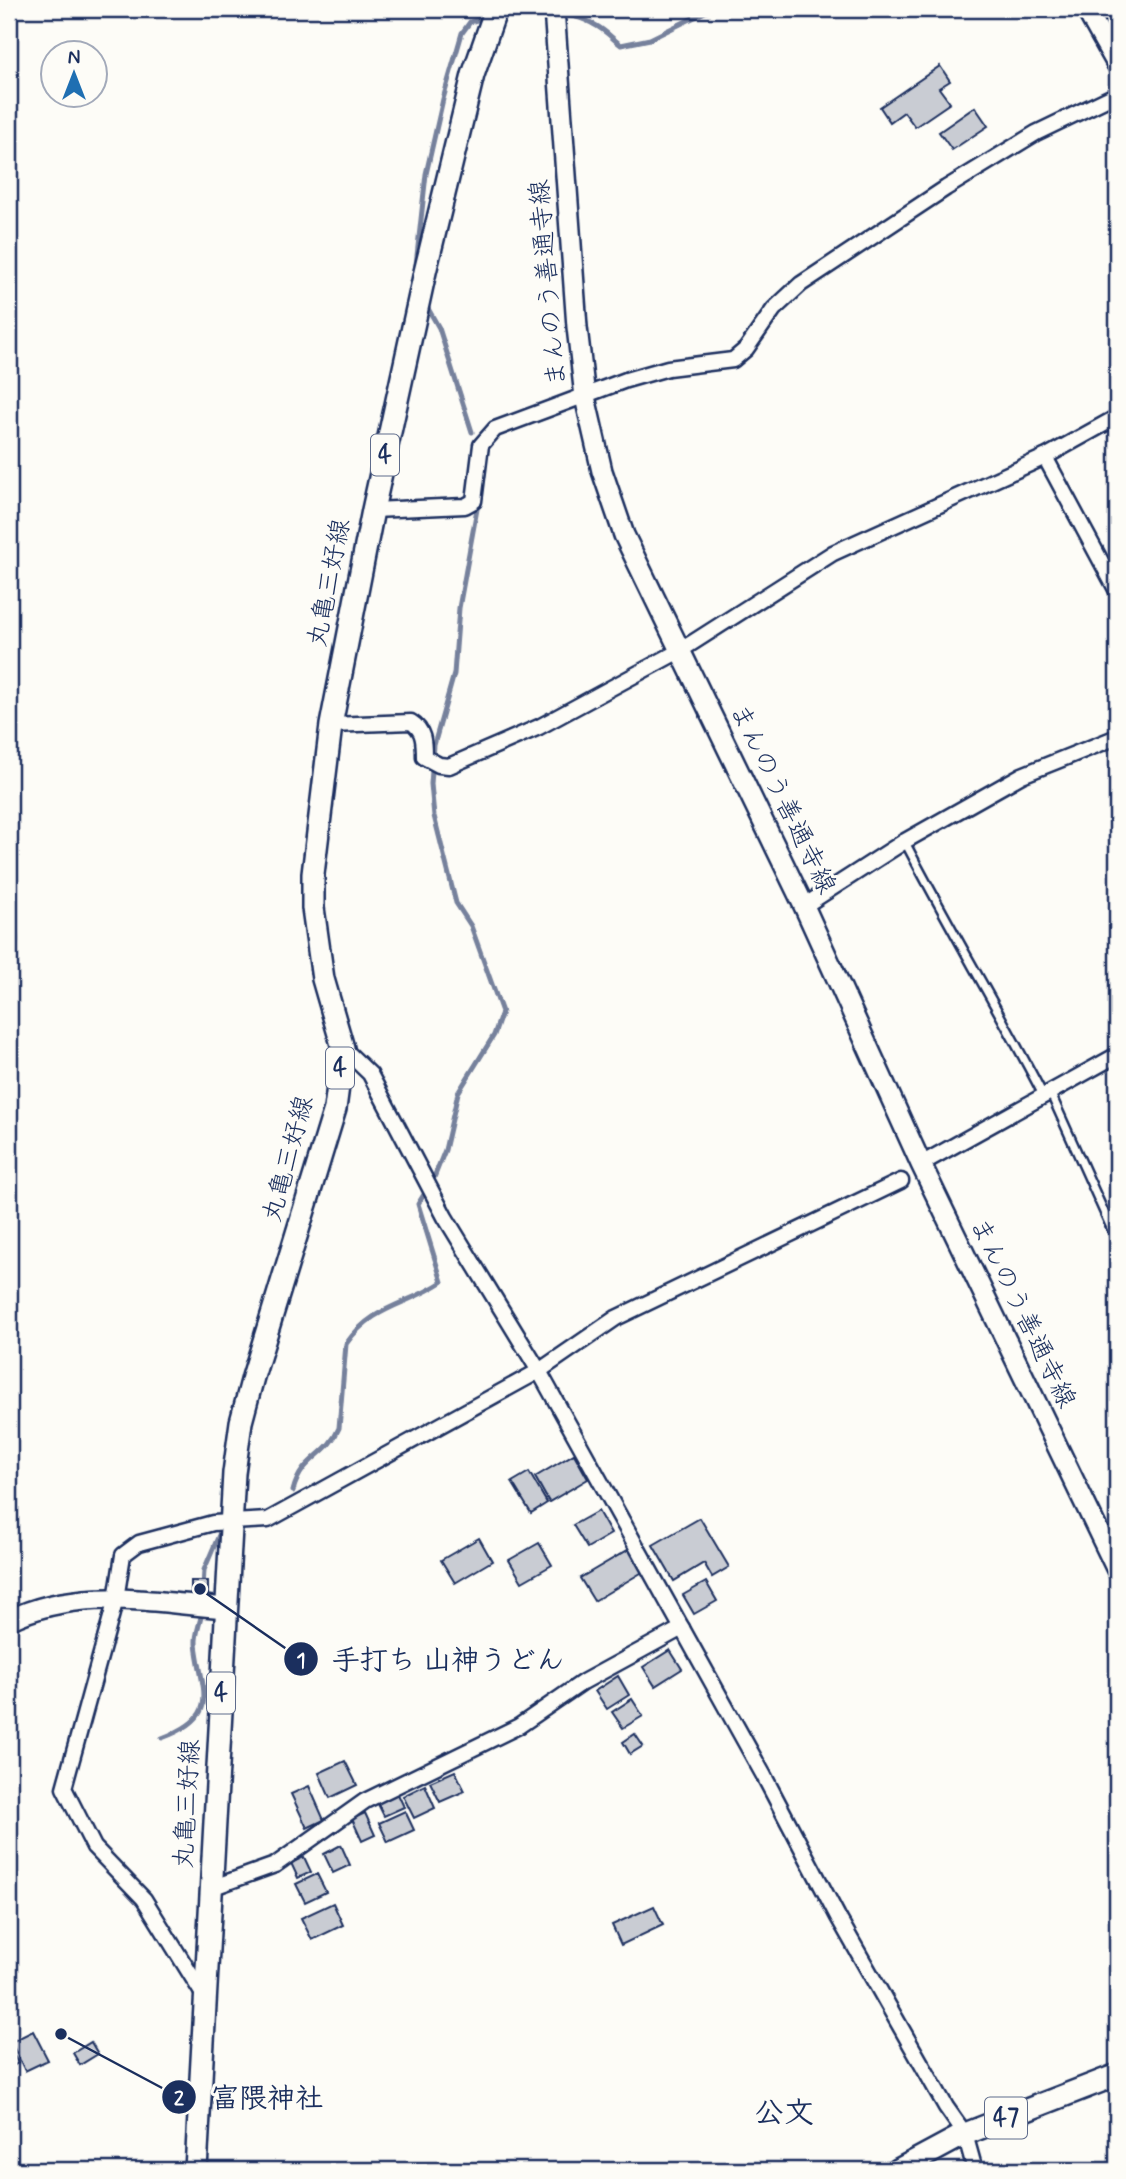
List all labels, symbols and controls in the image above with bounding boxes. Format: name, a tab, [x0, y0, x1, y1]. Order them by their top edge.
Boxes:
north arrow	[38, 38, 108, 108]
text: N	[68, 46, 80, 71]
street label: まんのう善通寺線	[523, 178, 575, 388]
road number: 4	[371, 434, 399, 476]
street label: 丸亀三好線	[301, 516, 359, 650]
street label: まんのう善通寺線	[721, 698, 843, 900]
road number: 4	[326, 1048, 354, 1088]
street label: 丸亀三好線	[256, 1092, 322, 1226]
street label: まんのう善通寺線	[961, 1212, 1083, 1414]
callout: 手打ち 山神うどん	[283, 1635, 578, 1684]
text: 手打ち 山神うどん	[332, 1643, 564, 1680]
text: 1	[296, 1647, 306, 1675]
road number: 4	[207, 1672, 235, 1714]
street label: 丸亀三好線	[168, 1738, 208, 1870]
callout: 富隈神社	[162, 2073, 337, 2122]
text: 富隈神社	[211, 2081, 323, 2118]
text: 2	[174, 2085, 185, 2113]
district label: 公文	[754, 2094, 814, 2133]
road number: 47	[985, 2098, 1027, 2138]

